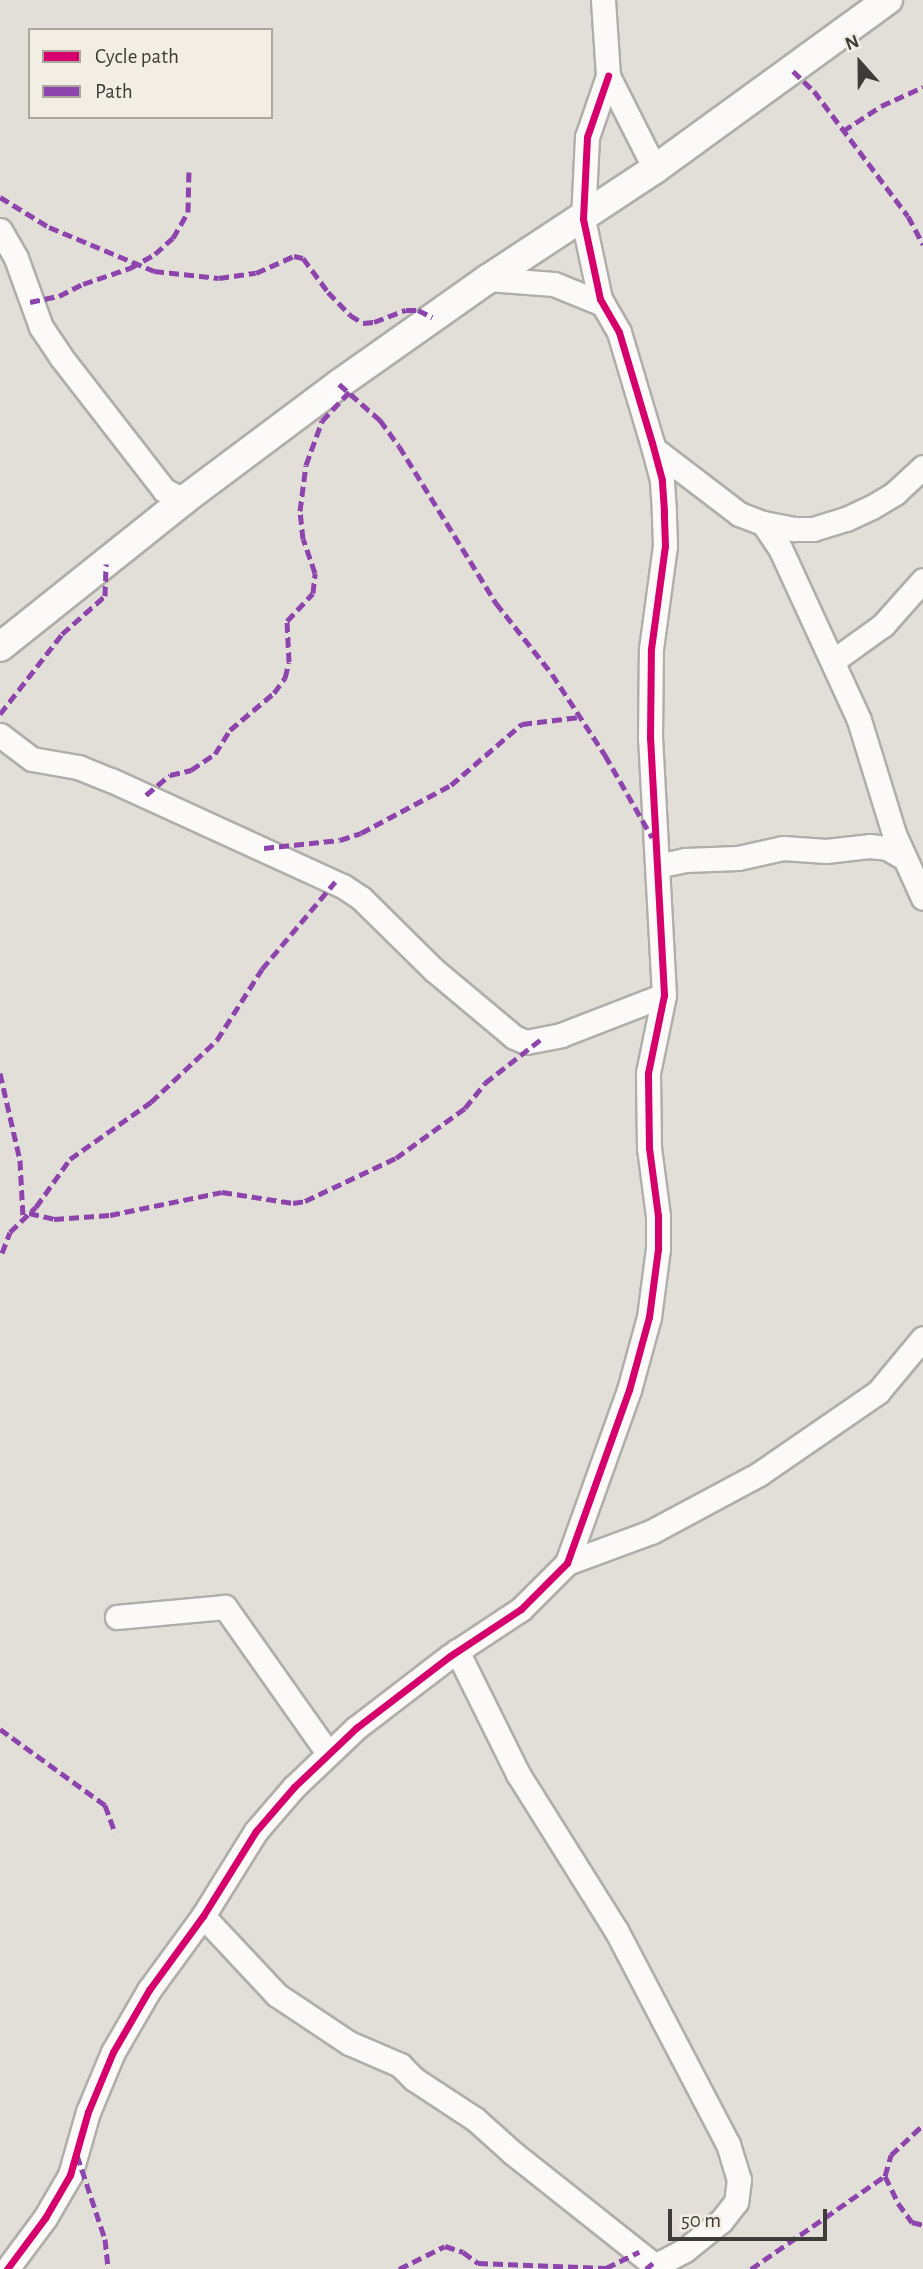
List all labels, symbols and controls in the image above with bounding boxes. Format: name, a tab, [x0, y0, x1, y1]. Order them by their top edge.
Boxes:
legend	[28, 28, 273, 119]
north arrow	[825, 28, 895, 98]
text: N	[843, 32, 862, 54]
text: Cycle path	[95, 46, 179, 67]
text: Path	[95, 81, 133, 102]
scale bar	[671, 2196, 830, 2240]
text: 50 m	[681, 2210, 721, 2231]

